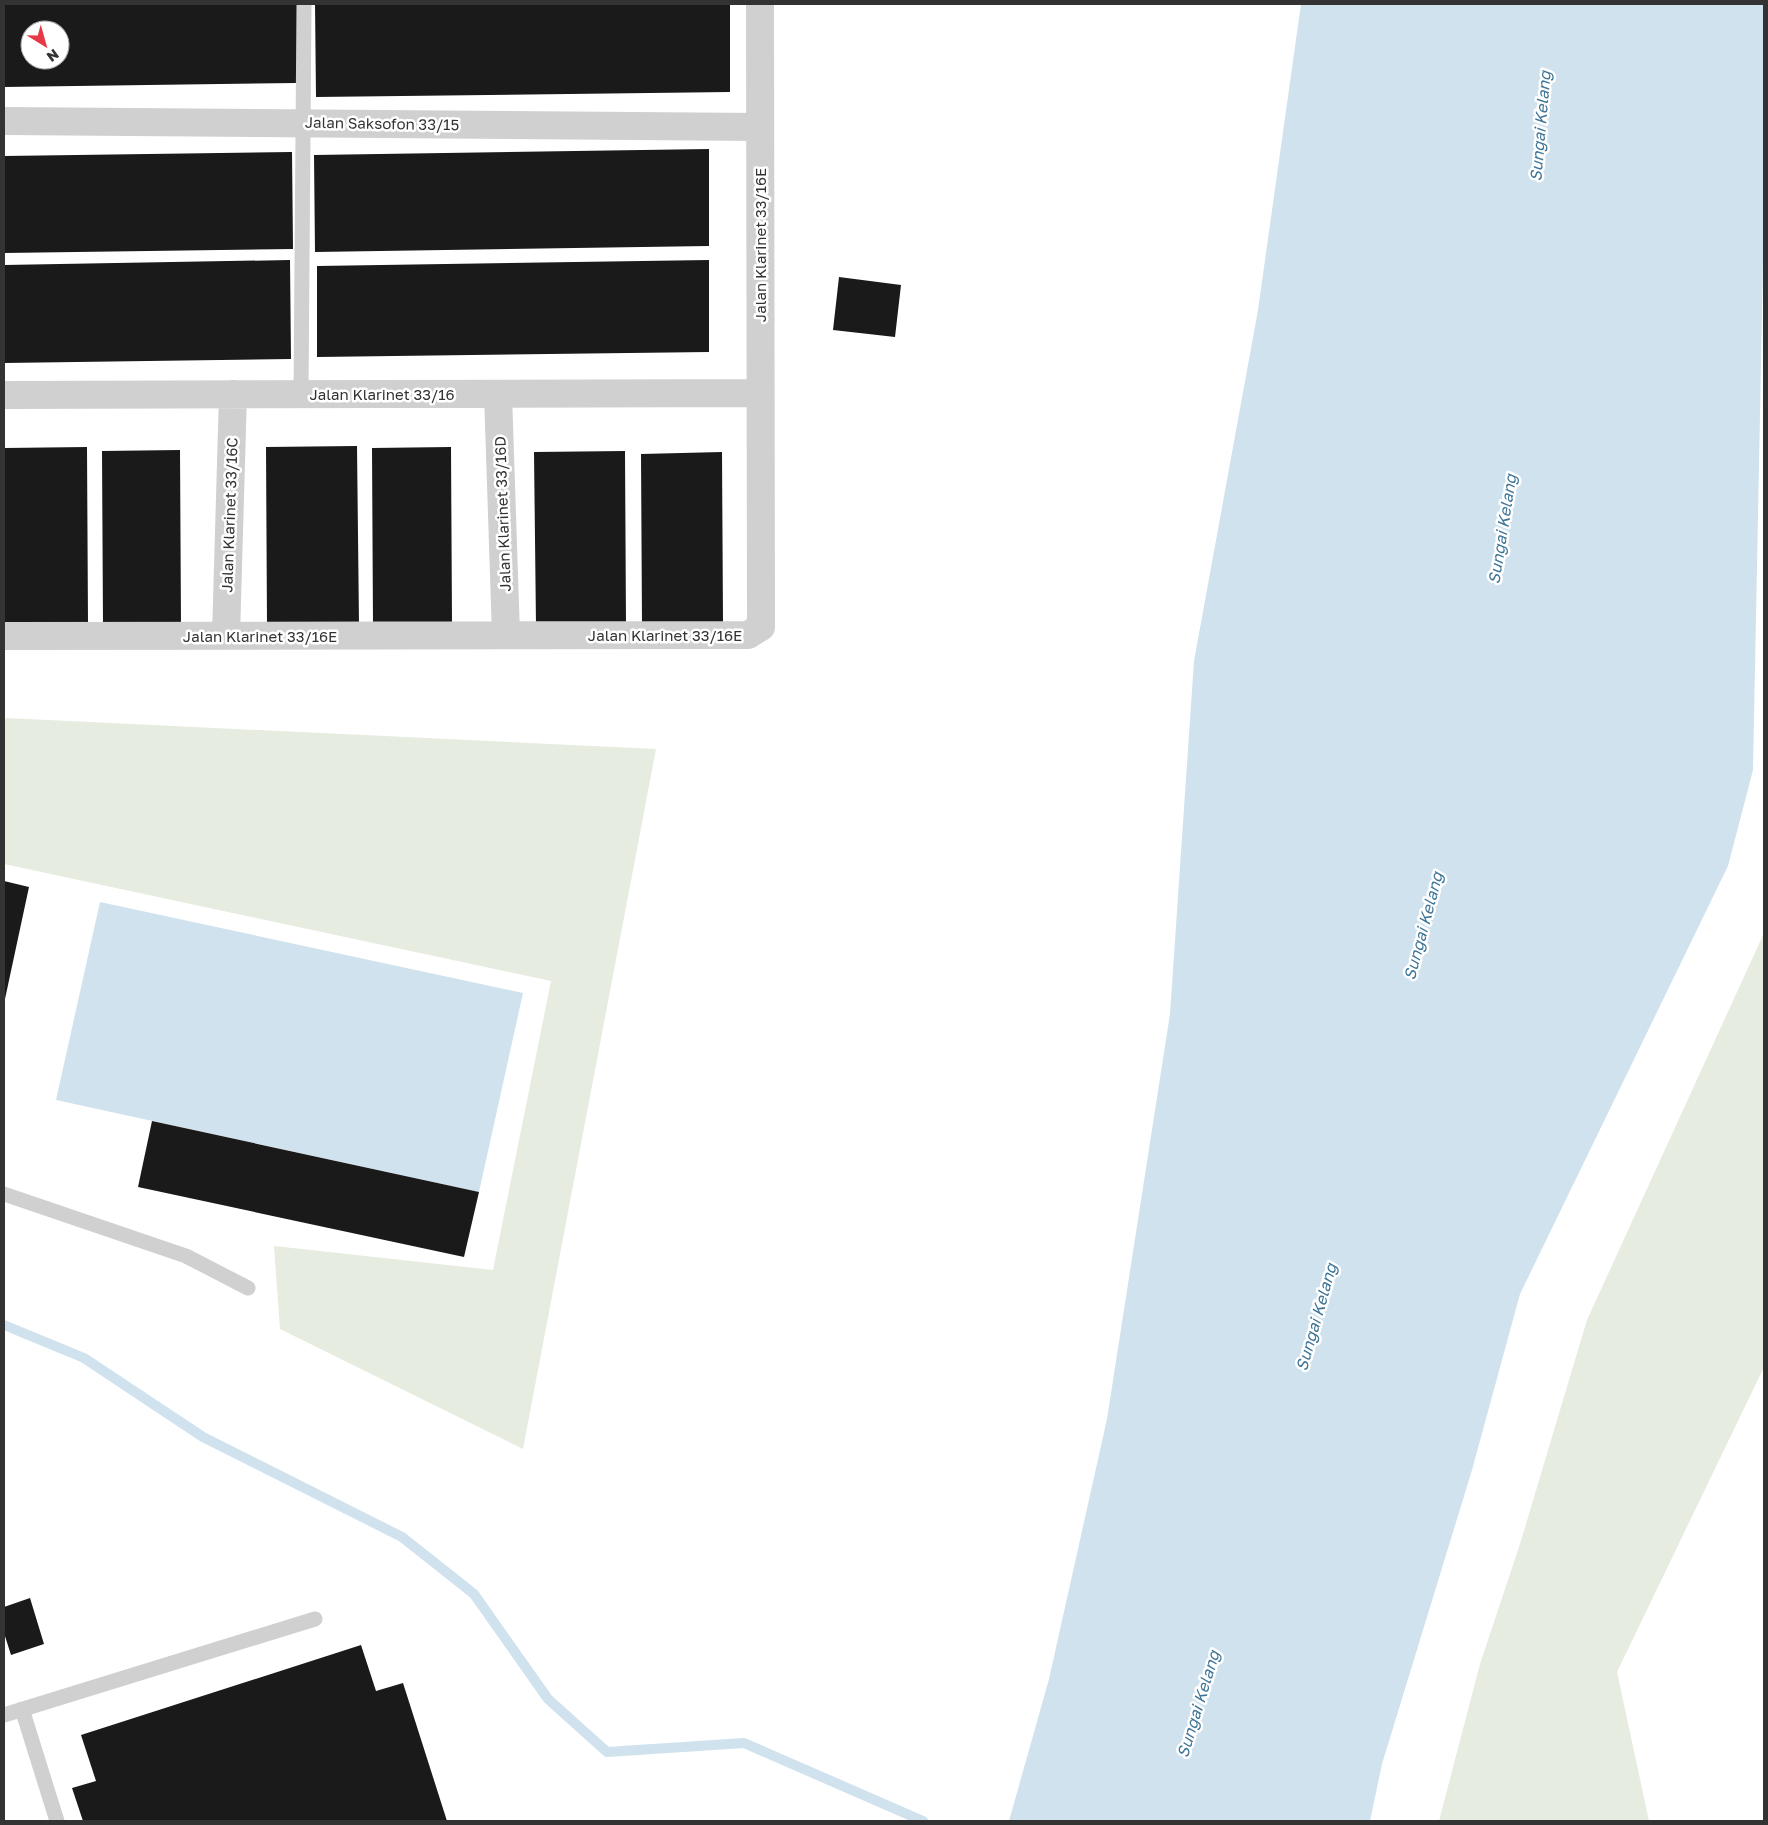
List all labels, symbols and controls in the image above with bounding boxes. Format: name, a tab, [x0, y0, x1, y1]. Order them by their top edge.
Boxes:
north arrow	[20, 20, 70, 70]
text: N	[44, 46, 62, 66]
water label: Sungai Kelang	[1525, 69, 1555, 182]
street label: Jalan Saksofon 33/15	[305, 113, 459, 133]
street label: Jalan Klarinet 33/16E	[751, 168, 769, 322]
street label: Jalan Klarinet 33/16	[309, 385, 455, 403]
street label: Jalan Klarinet 33/16D	[490, 436, 514, 592]
street label: Jalan Klarinet 33/16C	[217, 437, 241, 593]
water label: Sungai Kelang	[1483, 472, 1521, 585]
street label: Jalan Klarinet 33/16E	[588, 626, 742, 644]
street label: Jalan Klarinet 33/16E	[183, 627, 337, 645]
water label: Sungai Kelang	[1399, 869, 1447, 982]
water label: Sungai Kelang	[1291, 1260, 1341, 1373]
water label: Sungai Kelang	[1172, 1647, 1224, 1760]

